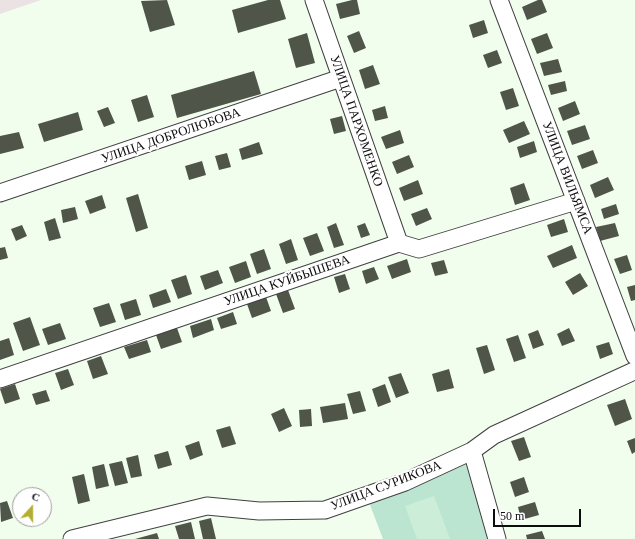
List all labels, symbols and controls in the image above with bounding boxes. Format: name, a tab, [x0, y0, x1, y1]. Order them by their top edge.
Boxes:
street label: УЛИЦА ПАРХОМЕНКО	[326, 53, 386, 189]
street label: УЛИЦА ДОБРОЛЮБОВА	[99, 105, 243, 167]
street label: УЛИЦА ВИЛЬЯМСА	[538, 120, 596, 236]
street label: УЛИЦА КУЙБЫШЕВА	[222, 252, 352, 310]
street label: УЛИЦА СУРИКОВА	[328, 458, 444, 514]
north arrow	[12, 487, 52, 527]
text: С	[30, 490, 42, 504]
scale bar	[495, 501, 583, 527]
text: 50 m	[500, 509, 524, 523]

